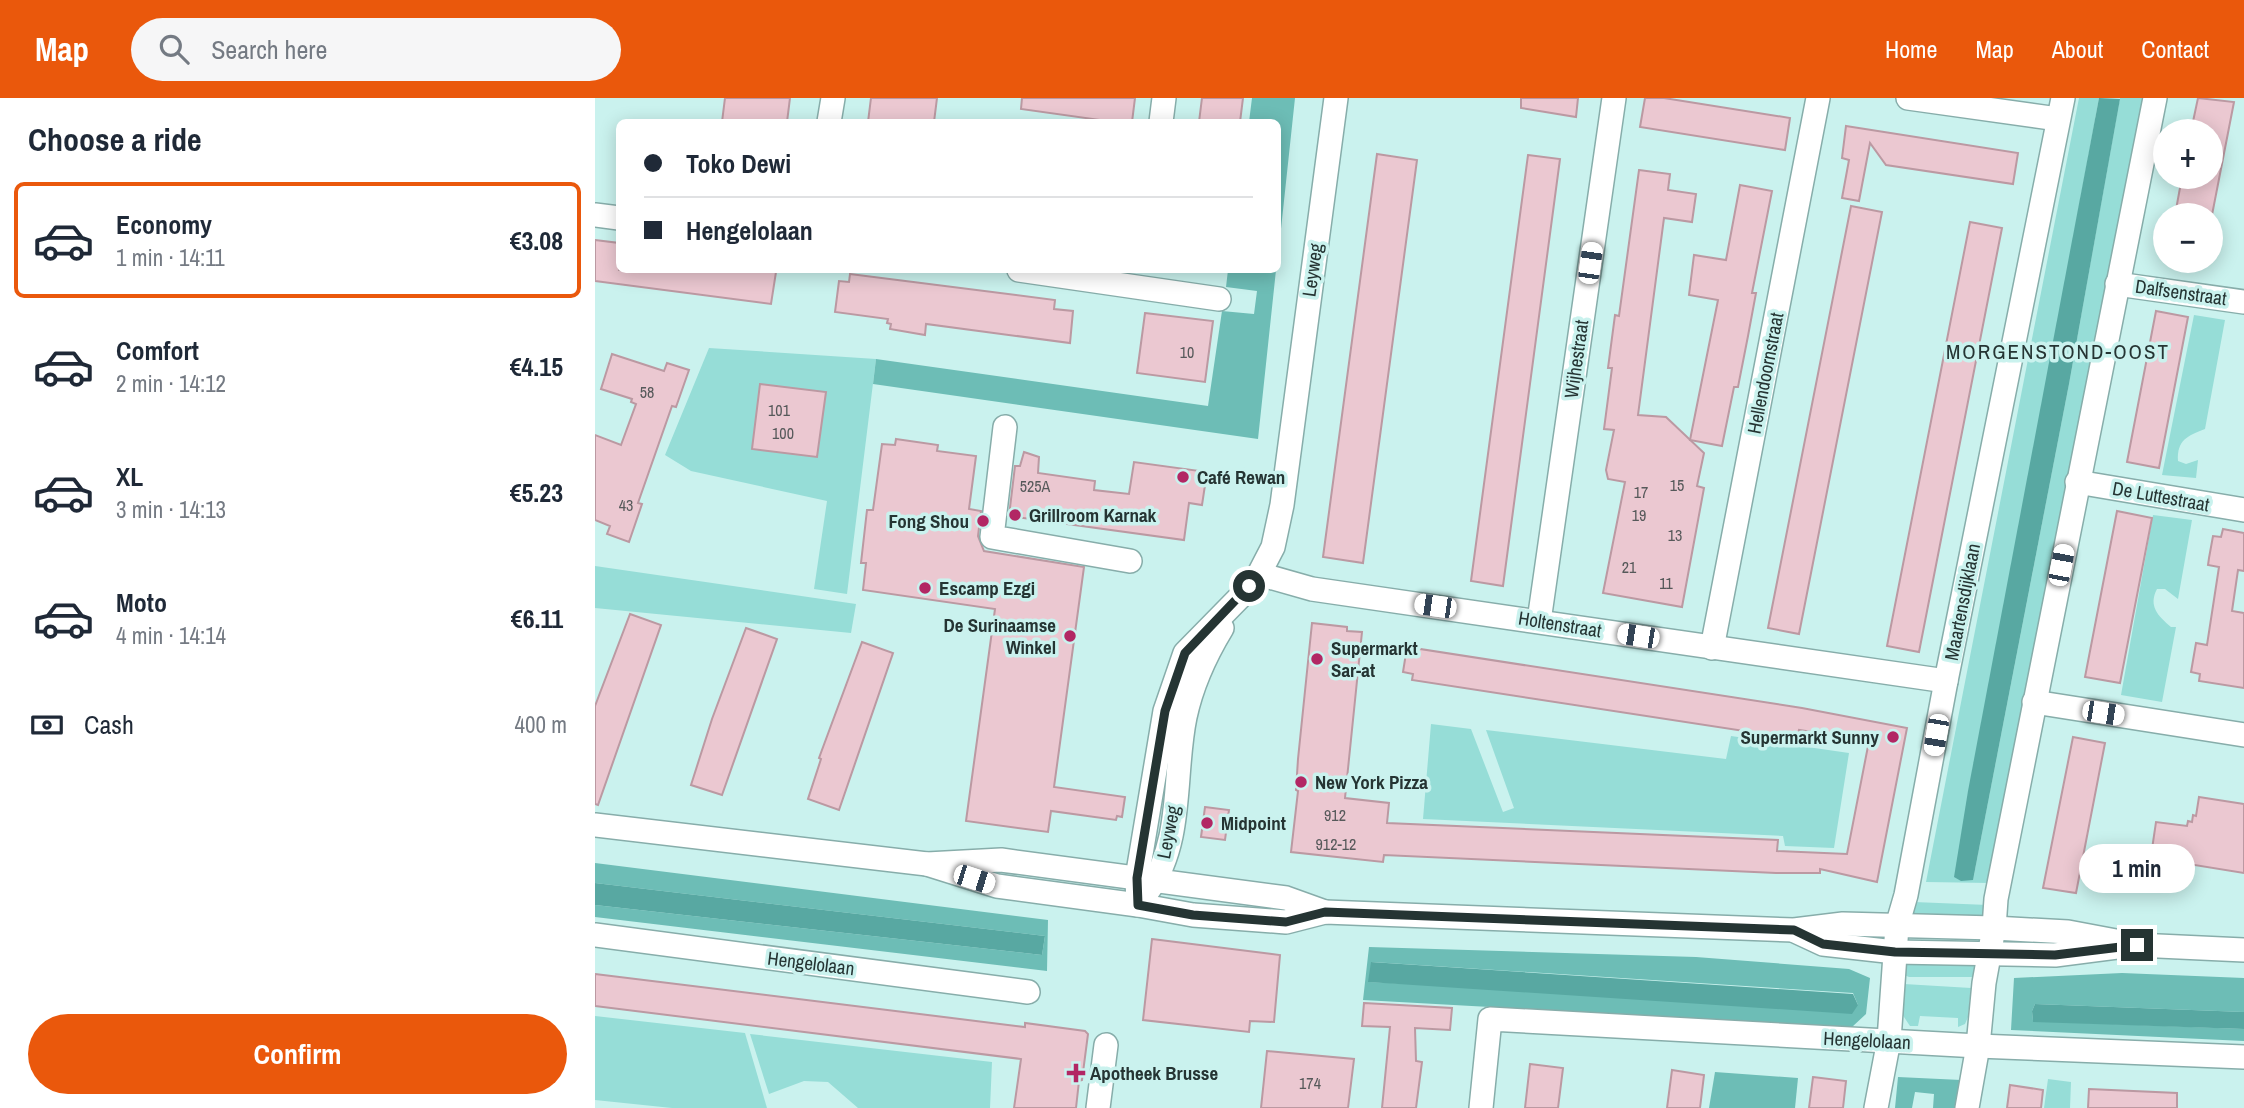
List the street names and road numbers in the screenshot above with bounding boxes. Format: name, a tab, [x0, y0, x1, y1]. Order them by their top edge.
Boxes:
street label: Leyweg	[1295, 241, 1329, 298]
street label: Dalfsenstraat	[2134, 273, 2229, 311]
street label: Hellendoornstraat	[1741, 310, 1790, 436]
street label: Wijhestraat	[1558, 318, 1594, 400]
street label: De Luttestraat	[2111, 475, 2212, 517]
street label: Maartensdijklaan	[1938, 541, 1986, 663]
street label: Holtenstraat	[1516, 605, 1604, 644]
street label: Leyweg	[1150, 803, 1186, 861]
street label: Hengelolaan	[766, 945, 856, 981]
street label: Hengelolaan	[1823, 1025, 1911, 1055]

